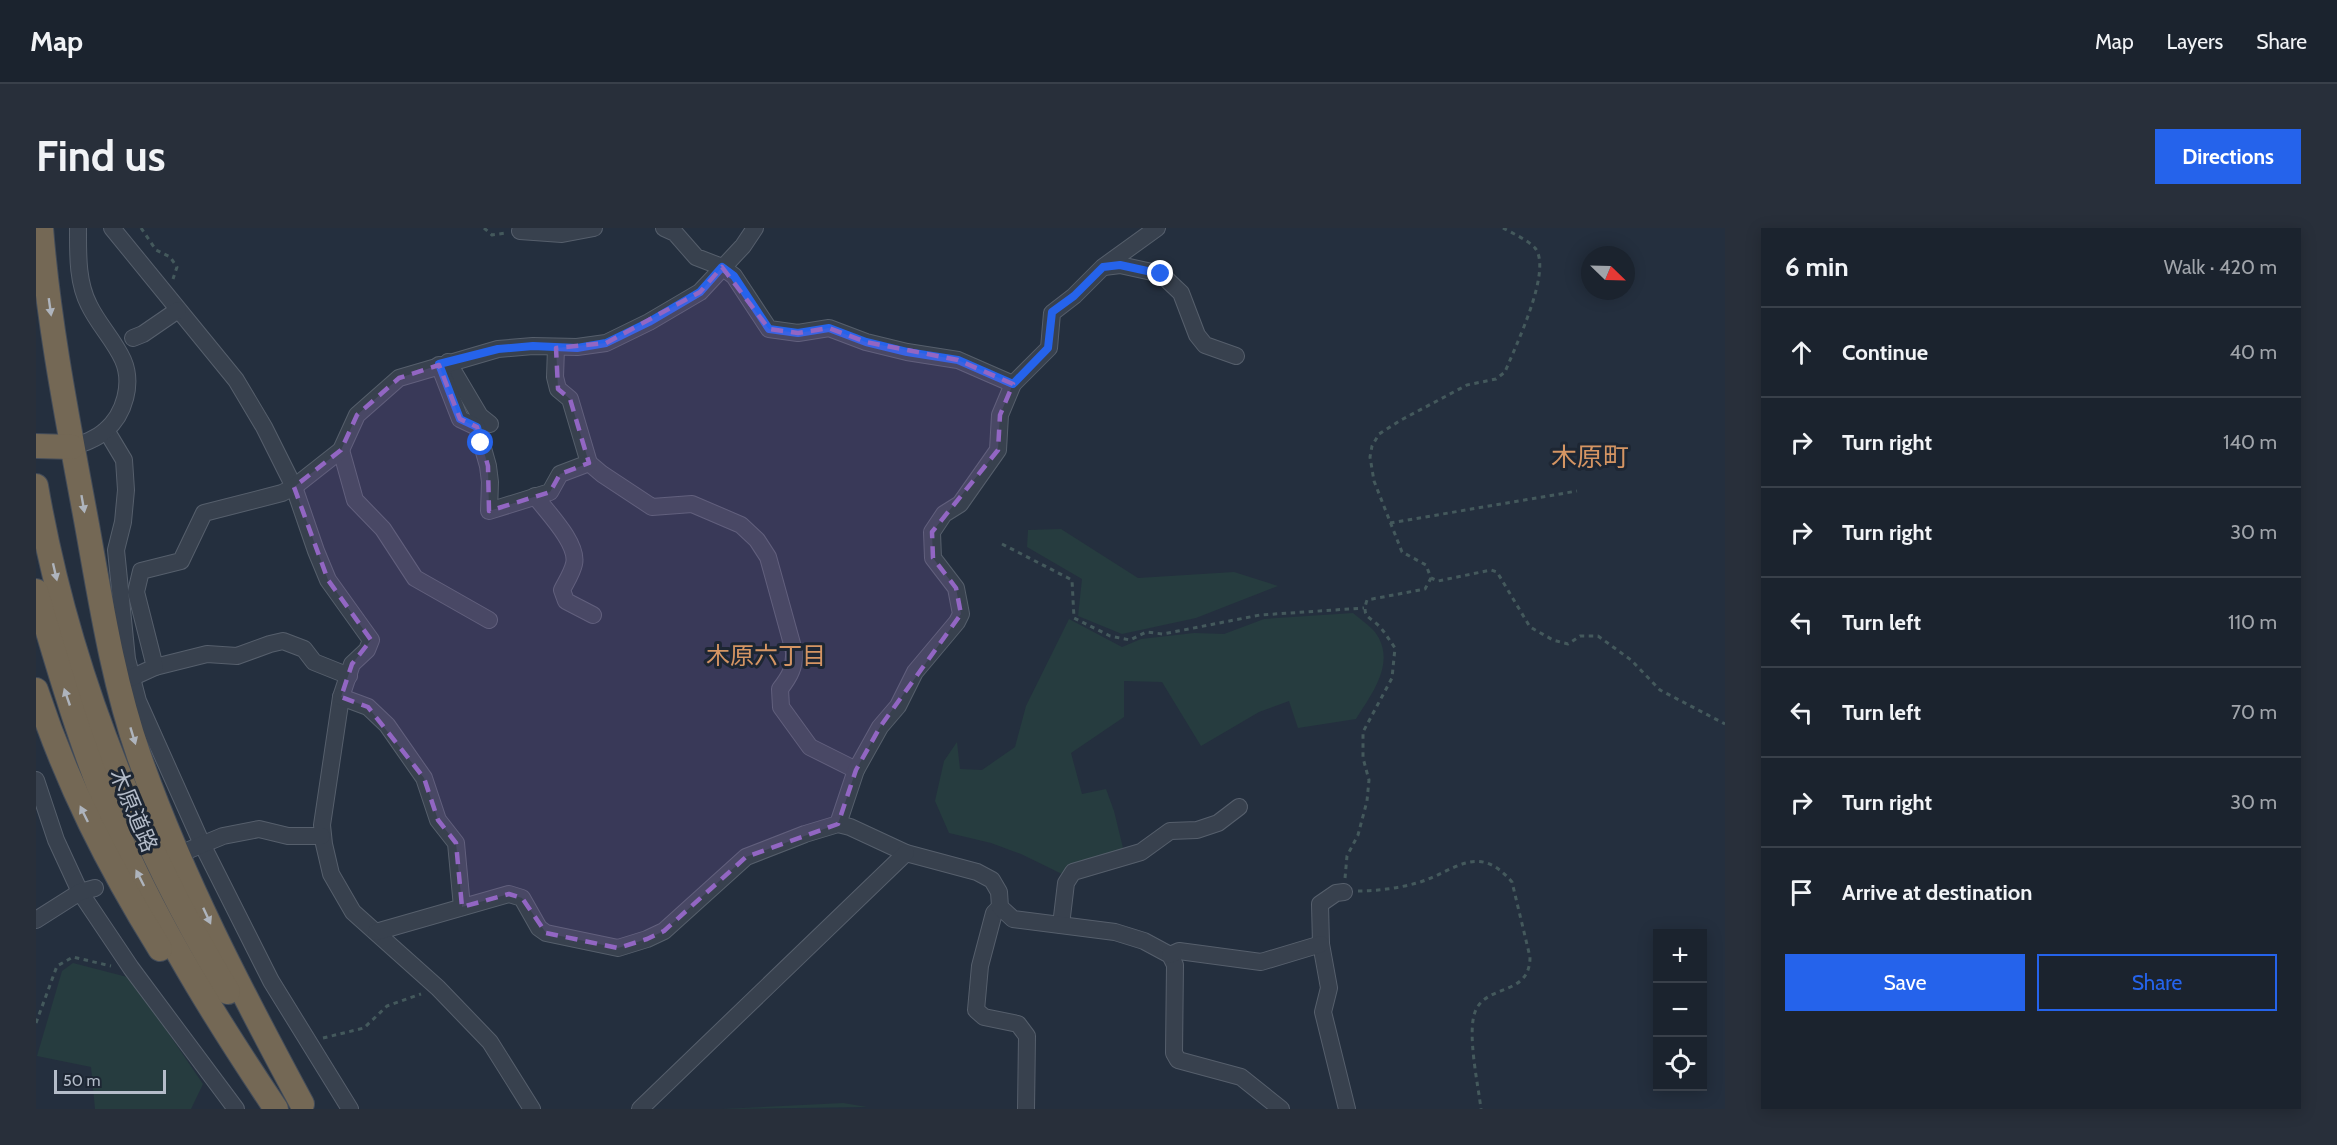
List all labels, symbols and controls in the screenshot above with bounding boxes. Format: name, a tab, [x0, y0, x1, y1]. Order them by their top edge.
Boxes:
text: Map	[30, 24, 83, 58]
text: Map	[2095, 29, 2134, 54]
text: Layers	[2167, 29, 2223, 54]
text: Share	[2256, 29, 2307, 54]
button: Directions	[2155, 129, 2301, 184]
text: Find us	[36, 130, 165, 182]
north arrow	[1581, 246, 1635, 300]
text: 6 min	[1785, 251, 1849, 283]
text: Walk · 420 m	[2164, 255, 2277, 279]
route end	[1147, 260, 1173, 286]
one-way arrow	[45, 298, 55, 317]
icon: ahead	[1785, 336, 1818, 369]
text: Continue	[1842, 339, 1928, 366]
text: 40 m	[2229, 340, 2277, 364]
icon: right	[1785, 426, 1818, 459]
route start	[467, 429, 493, 455]
text: Turn right	[1842, 429, 1932, 456]
text: 140 m	[2223, 430, 2277, 454]
district label: 木原町	[1551, 441, 1629, 473]
one-way arrow	[79, 495, 88, 514]
icon: right	[1785, 516, 1818, 549]
text: Turn right	[1842, 519, 1932, 546]
text: 30 m	[2230, 520, 2277, 544]
one-way arrow	[51, 563, 60, 582]
icon: left	[1785, 606, 1818, 639]
text: Turn left	[1842, 609, 1921, 636]
text: 110 m	[2228, 610, 2277, 634]
district label: 木原六丁目	[706, 641, 826, 670]
one-way arrow	[62, 688, 72, 706]
icon: left	[1785, 696, 1818, 729]
text: Turn left	[1842, 699, 1921, 726]
text: 70 m	[2231, 700, 2277, 724]
one-way arrow	[129, 727, 138, 745]
street label: 木原道路	[104, 764, 163, 856]
icon: right	[1785, 786, 1818, 819]
text: Turn right	[1842, 789, 1932, 816]
text: 30 m	[2230, 790, 2277, 814]
one-way arrow	[80, 805, 89, 822]
one-way arrow	[135, 870, 144, 887]
icon: arrive	[1785, 876, 1818, 909]
text: Arrive at destination	[1842, 879, 2032, 906]
one-way arrow	[202, 907, 212, 925]
map controls	[1653, 929, 1707, 1091]
button: +	[1653, 929, 1707, 983]
button: Save	[1785, 954, 2025, 1011]
button: Share	[2037, 954, 2277, 1011]
button: −	[1653, 983, 1707, 1037]
button: locate	[1653, 1037, 1707, 1091]
scale bar	[54, 1067, 166, 1094]
text: 50 m	[63, 1071, 100, 1090]

